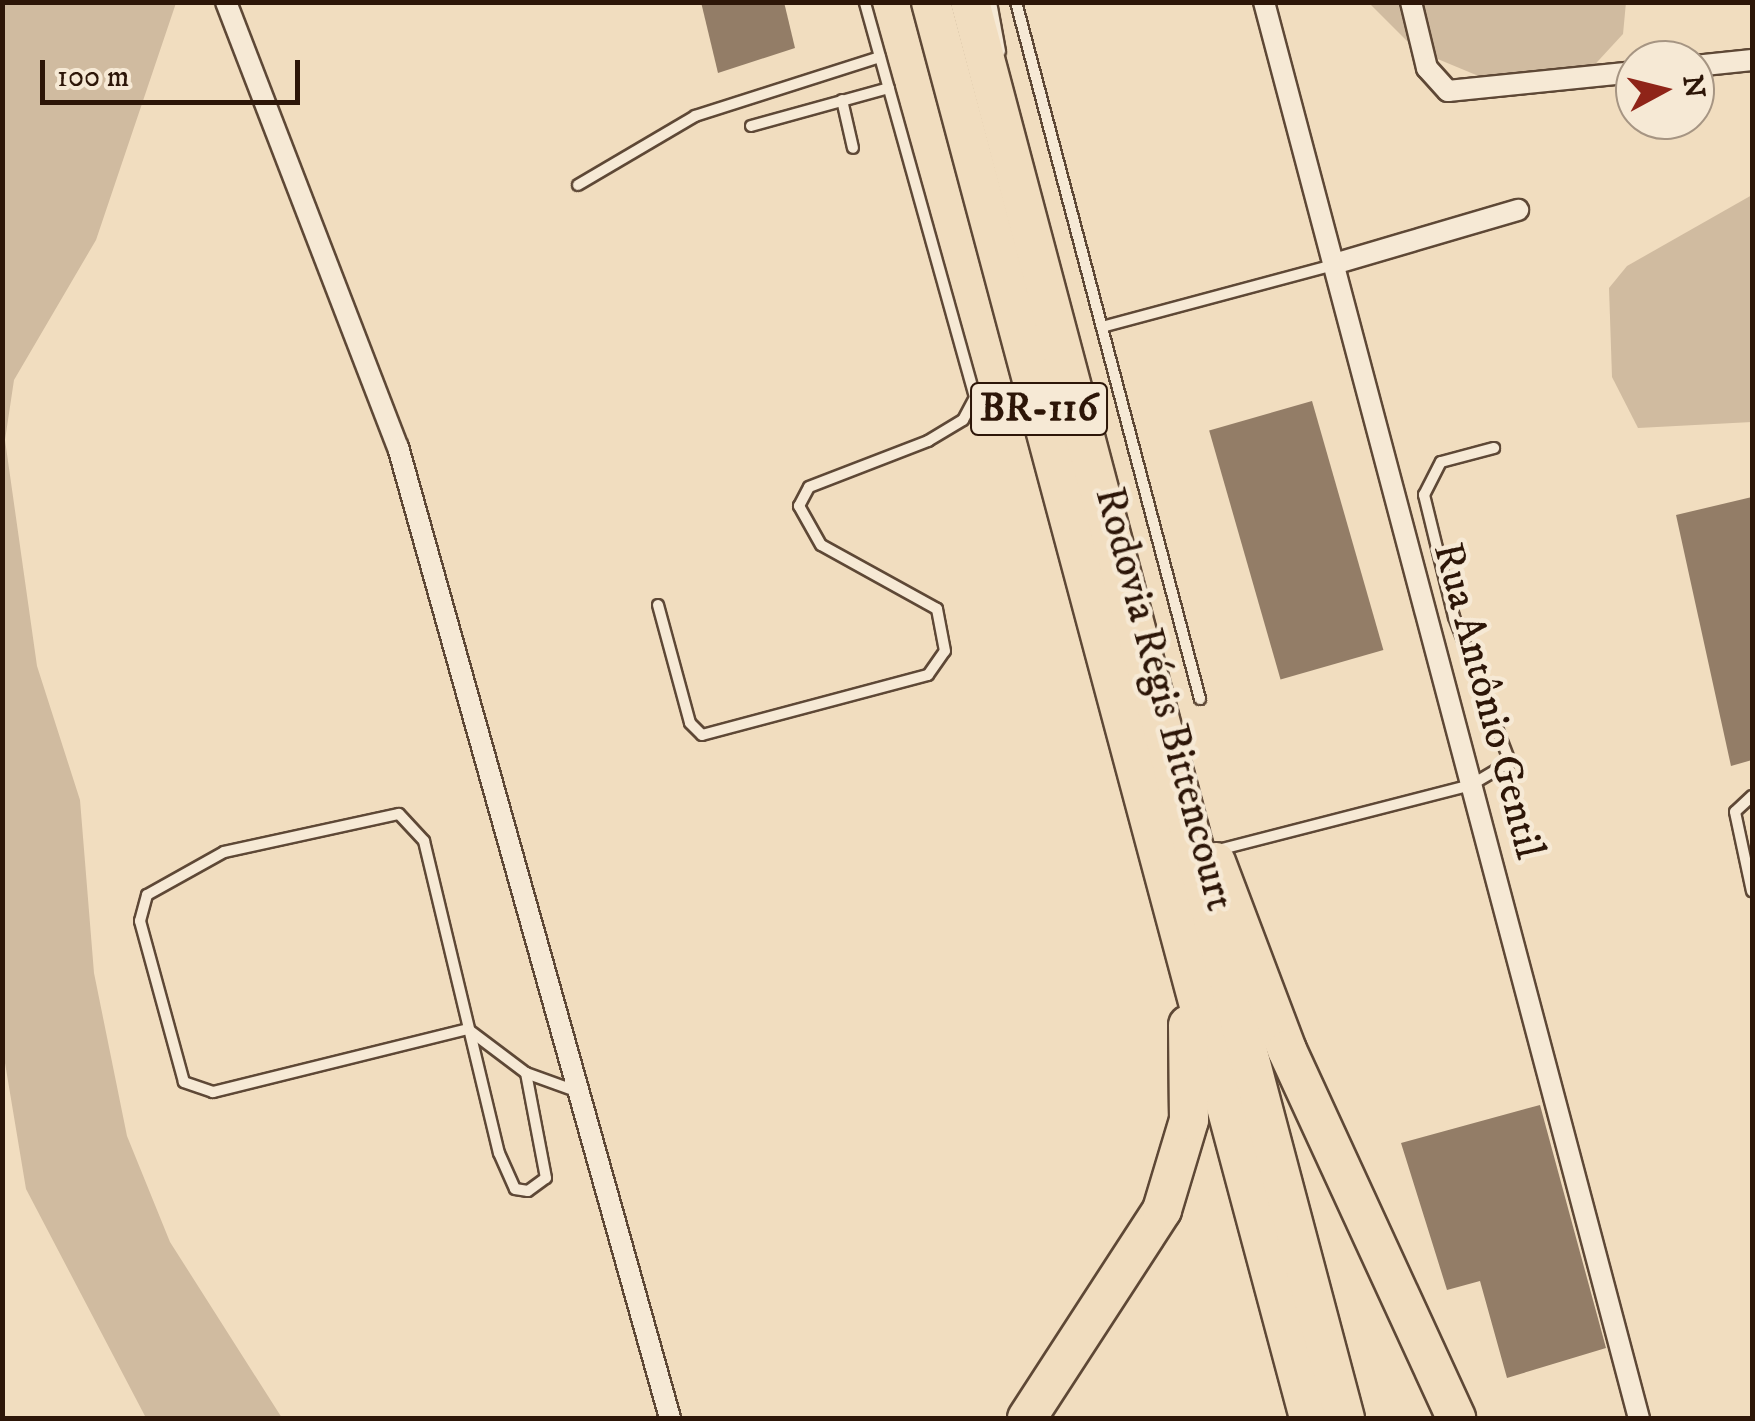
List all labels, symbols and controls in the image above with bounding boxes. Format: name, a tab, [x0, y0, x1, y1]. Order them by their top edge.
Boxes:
scale bar	[45, 40, 305, 102]
north arrow	[1615, 40, 1715, 140]
text: 100 m	[57, 59, 129, 96]
text: N	[1675, 73, 1712, 100]
road number: BR-116	[969, 374, 1109, 444]
street label: Rodovia Régis Bittencourt	[1083, 482, 1245, 916]
street label: Rua Antônio Gentil	[1422, 538, 1554, 864]

